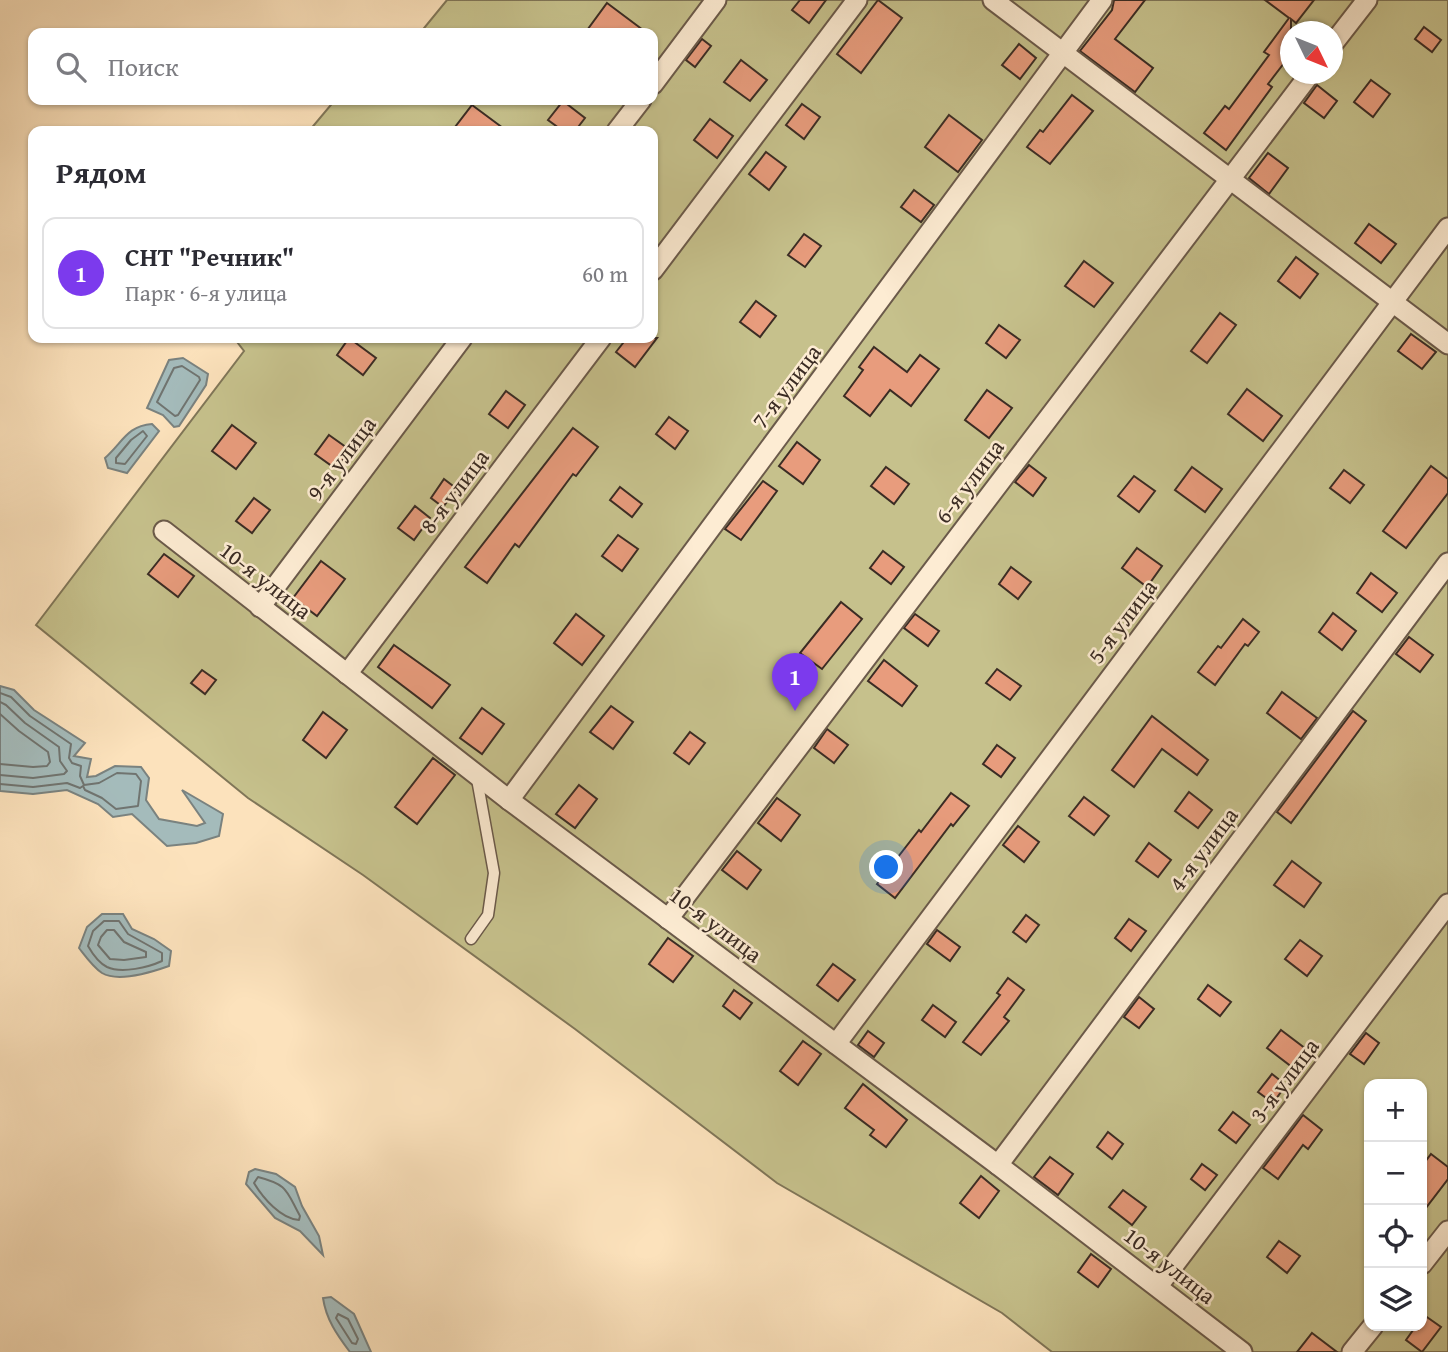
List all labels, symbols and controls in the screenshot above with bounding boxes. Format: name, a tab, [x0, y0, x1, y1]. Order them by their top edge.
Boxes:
north arrow	[1280, 21, 1343, 84]
search box	[28, 28, 658, 105]
text: Поиск	[108, 47, 179, 86]
icon: search	[52, 48, 90, 86]
text: Рядом	[56, 150, 147, 194]
text: СНТ "Речник"	[125, 237, 294, 276]
text: 1	[75, 257, 87, 290]
text: 60 m	[582, 257, 628, 290]
text: Парк · 6-я улица	[125, 276, 287, 309]
street label: 7-я улица	[743, 337, 829, 435]
street label: 9-я улица	[298, 409, 384, 507]
street label: 6-я улица	[926, 432, 1012, 530]
street label: 8-я улица	[411, 442, 497, 540]
street label: 10-я улица	[213, 533, 319, 627]
street label: 5-я улица	[1079, 572, 1165, 670]
pin: 1	[772, 653, 818, 711]
street label: 4-я улица	[1160, 800, 1246, 898]
your location	[869, 850, 903, 884]
street label: 10-я улица	[663, 878, 769, 970]
street label: 3-я улица	[1241, 1031, 1327, 1129]
map controls	[1364, 1079, 1427, 1331]
button: +	[1364, 1079, 1427, 1142]
button: −	[1364, 1142, 1427, 1205]
button: locate	[1364, 1205, 1427, 1268]
street label: 10-я улица	[1117, 1218, 1223, 1312]
button: layers	[1364, 1268, 1427, 1331]

